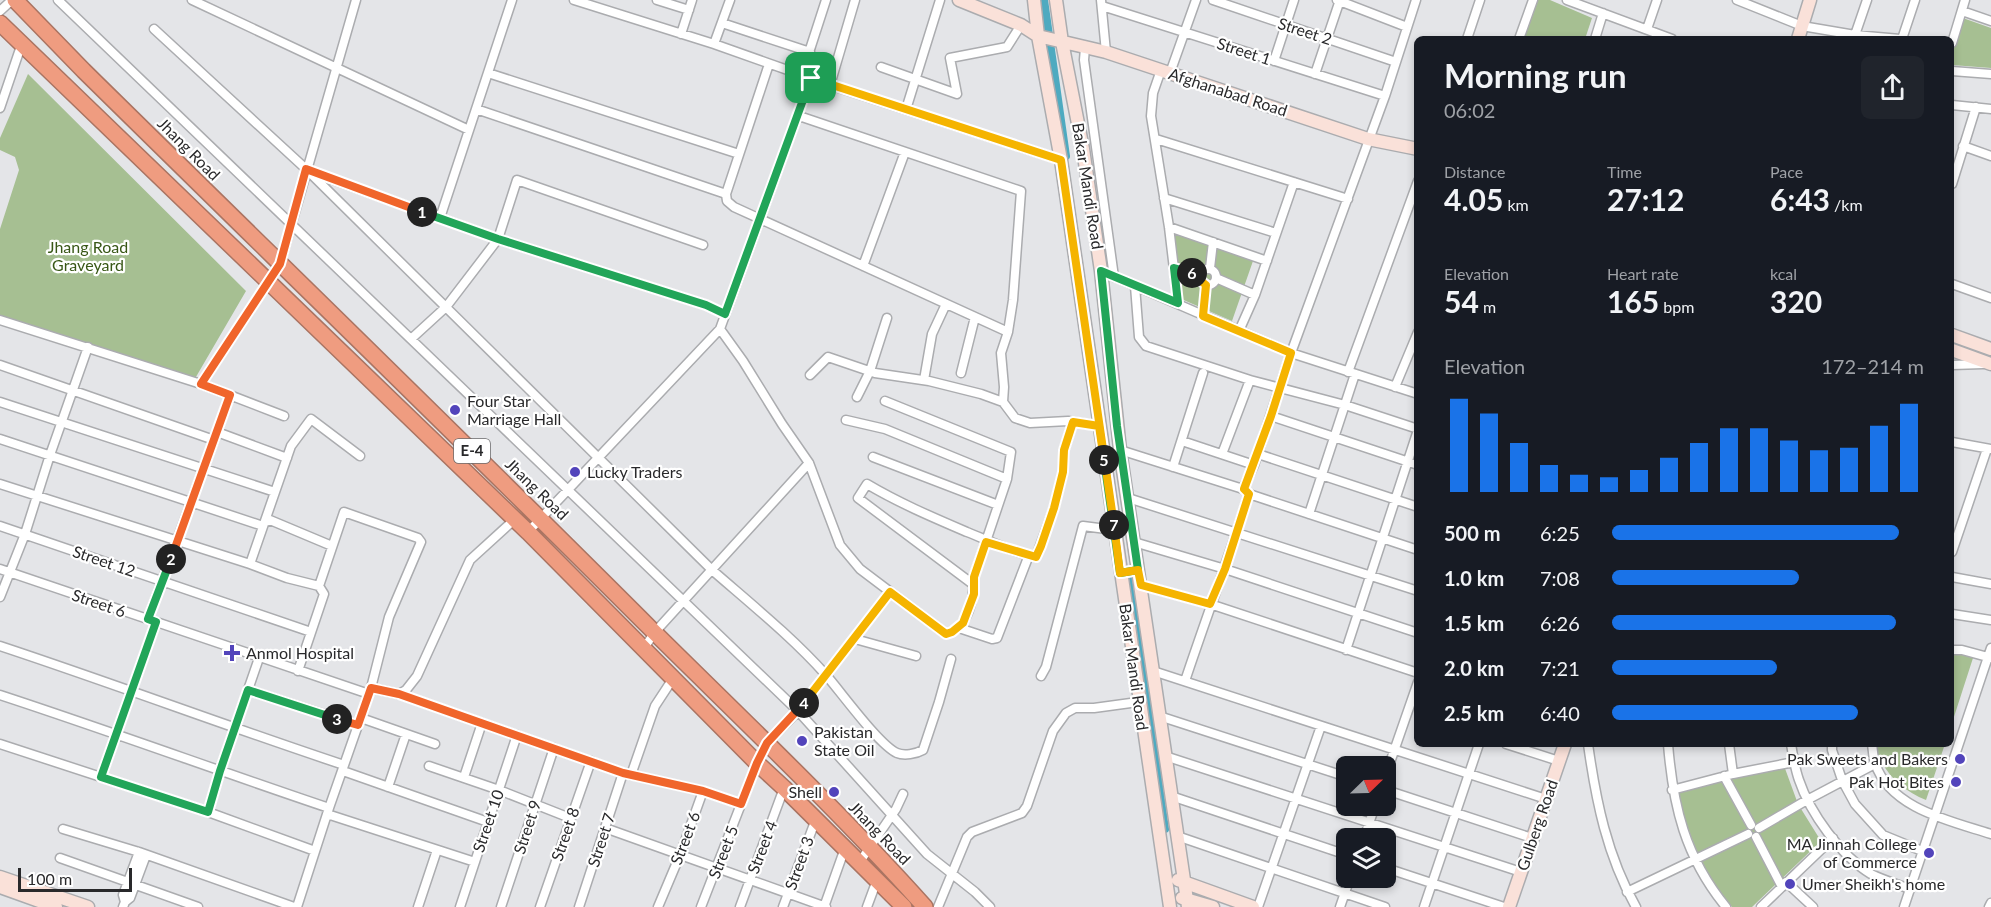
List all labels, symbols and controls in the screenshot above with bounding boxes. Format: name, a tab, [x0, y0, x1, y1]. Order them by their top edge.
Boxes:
street label: Street 2	[1276, 13, 1334, 48]
street label: Street 1	[1215, 33, 1273, 68]
pin	[785, 52, 836, 103]
text: Morning run	[1444, 55, 1627, 95]
button: share	[1861, 56, 1924, 119]
icon: arrive	[794, 61, 827, 94]
street label: Afghanabad Road	[1166, 63, 1290, 120]
text: 06:02	[1444, 98, 1495, 122]
street label: Jhang Road	[154, 114, 224, 184]
street label: Bakar Mandi Road	[1069, 121, 1108, 250]
text: Distance	[1444, 162, 1505, 181]
text: Time	[1607, 162, 1642, 181]
text: Pace	[1770, 162, 1803, 181]
text: 4.05	[1444, 181, 1503, 217]
text: 27:12	[1607, 181, 1684, 217]
text: 6:43	[1770, 181, 1830, 217]
text: km	[1503, 195, 1529, 214]
text: /km	[1830, 195, 1863, 214]
pin: 1	[407, 197, 437, 227]
text: 1	[417, 202, 427, 221]
park label: Jhang Road Graveyard	[48, 237, 128, 274]
pin: 6	[1177, 258, 1207, 288]
text: 6	[1187, 263, 1197, 282]
text: Elevation	[1444, 264, 1509, 283]
text: Heart rate	[1607, 264, 1679, 283]
text: kcal	[1770, 264, 1797, 283]
text: 54	[1444, 283, 1479, 319]
text: 165	[1607, 283, 1659, 319]
text: 320	[1770, 283, 1822, 319]
text: m	[1479, 297, 1496, 316]
text: bpm	[1659, 297, 1694, 316]
text: Elevation	[1444, 354, 1525, 378]
text: 172–214 m	[1821, 354, 1924, 378]
place label: Four Star Marriage Hall	[467, 391, 561, 428]
marker: Four Star Marriage Hall	[448, 403, 462, 417]
road number: E-4	[454, 439, 490, 463]
pin: 5	[1089, 445, 1119, 475]
text: 5	[1099, 450, 1109, 469]
street label: Jhang Road	[502, 454, 573, 523]
place label: Lucky Traders	[587, 462, 682, 481]
marker: Lucky Traders	[568, 465, 582, 479]
pin: 7	[1099, 510, 1129, 540]
text: 7	[1109, 515, 1119, 534]
text: 500 m	[1444, 521, 1500, 545]
text: 6:25	[1540, 521, 1580, 545]
street label: Street 12	[70, 541, 138, 580]
pin: 2	[156, 544, 186, 574]
text: 2	[166, 549, 176, 568]
text: 1.0 km	[1444, 566, 1504, 590]
text: 7:08	[1540, 566, 1580, 590]
street label: Street 6	[70, 585, 129, 621]
street label: Bakar Mandi Road	[1116, 602, 1153, 731]
text: 1.5 km	[1444, 611, 1504, 635]
text: 6:26	[1540, 611, 1580, 635]
place label: Anmol Hospital	[246, 643, 354, 662]
marker: Anmol Hospital	[223, 644, 241, 662]
text: 2.0 km	[1444, 656, 1504, 680]
text: 7:21	[1540, 656, 1580, 680]
pin: 4	[789, 688, 819, 718]
text: 4	[799, 693, 809, 712]
text: 2.5 km	[1444, 701, 1504, 725]
text: 6:40	[1540, 701, 1580, 725]
pin: 3	[322, 704, 352, 734]
text: 3	[332, 709, 342, 728]
place label: Pakistan State Oil	[814, 722, 874, 759]
marker: Pakistan State Oil	[795, 734, 809, 748]
place label: Pak Sweets and Bakers	[1787, 749, 1948, 768]
marker: Pak Sweets and Bakers	[1953, 752, 1967, 766]
north arrow	[1336, 756, 1396, 816]
map controls	[1336, 756, 1396, 888]
place label: Pak Hot Bites	[1849, 772, 1944, 791]
marker: Pak Hot Bites	[1949, 775, 1963, 789]
street label: Gulberg Road	[1512, 777, 1561, 873]
place label: Shell	[789, 782, 822, 801]
marker: Shell	[827, 785, 841, 799]
street label: Street 10	[468, 787, 507, 855]
street label: Jhang Road	[846, 797, 915, 868]
street label: Street 9	[509, 798, 544, 856]
street label: Street 8	[547, 804, 583, 863]
street label: Street 6	[666, 809, 703, 867]
street label: Street 7	[583, 811, 618, 869]
street label: Street 4	[743, 818, 780, 876]
street label: Street 5	[704, 823, 741, 881]
button: layers	[1336, 828, 1396, 888]
street label: Street 3	[780, 833, 817, 892]
place label: MA Jinnah College of Commerce	[1787, 834, 1917, 871]
marker: MA Jinnah College of Commerce	[1922, 846, 1936, 860]
scale bar	[18, 865, 132, 892]
text: 100 m	[27, 869, 72, 888]
place label: Umer Sheikh's home	[1802, 874, 1945, 893]
marker: Umer Sheikh's home	[1783, 877, 1797, 891]

